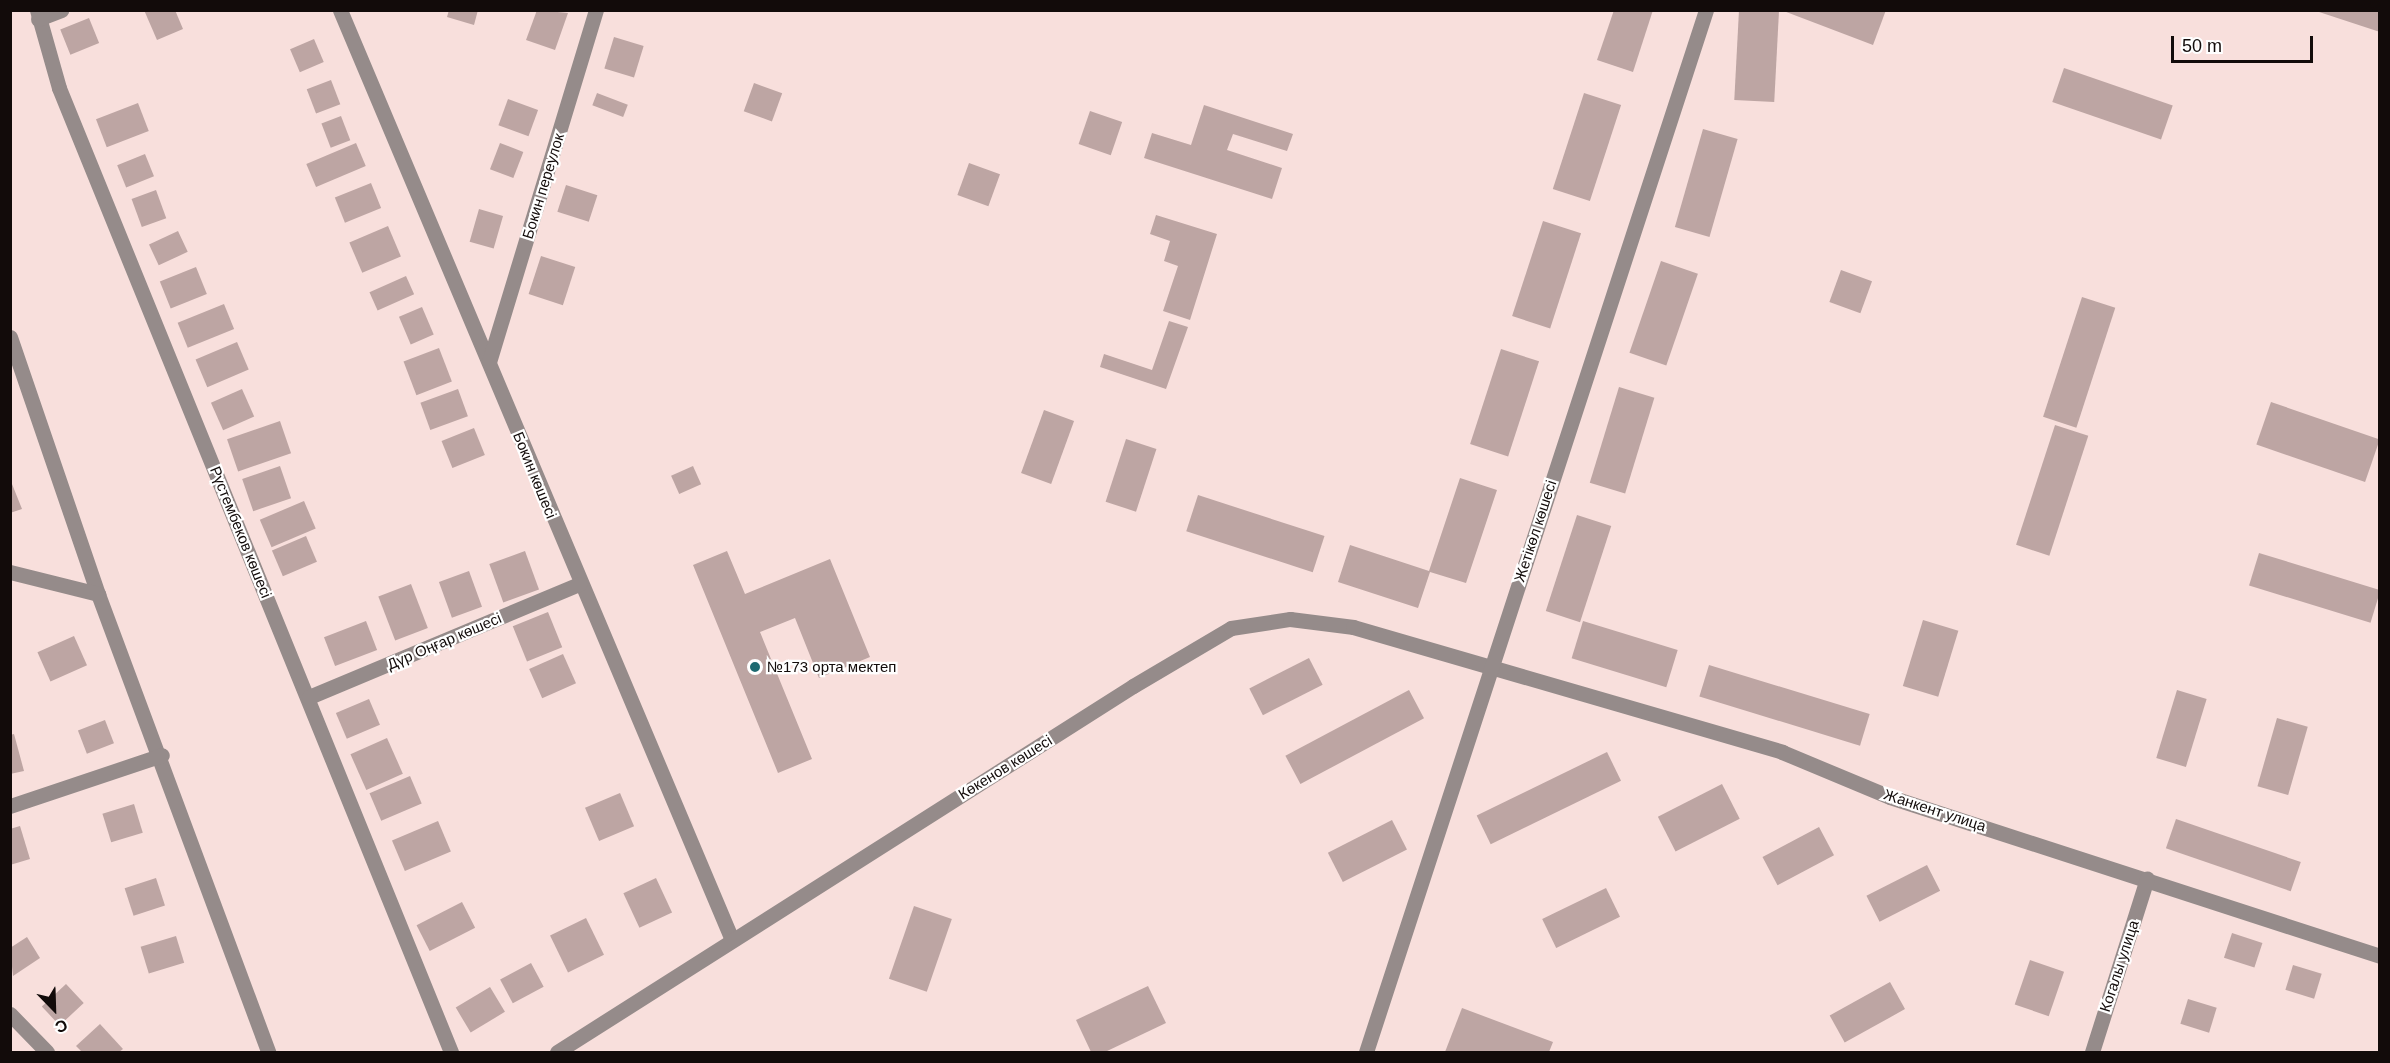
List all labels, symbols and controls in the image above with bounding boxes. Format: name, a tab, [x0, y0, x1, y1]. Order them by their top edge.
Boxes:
scale bar	[2174, 24, 2316, 62]
text: 50 m	[2182, 36, 2222, 56]
street label: Бокин переулок	[518, 131, 568, 241]
street label: Бокин көшесі	[509, 429, 561, 521]
street label: Рүстембеков көшесі	[206, 464, 276, 600]
street label: Жетікөл көшесі	[1510, 478, 1560, 584]
street label: Дүр Оңғар көшесі	[384, 609, 504, 673]
place label: №173 орта мектеп	[767, 658, 896, 676]
marker: №173 орта мектеп	[748, 660, 762, 674]
street label: Көкенов көшесі	[955, 731, 1055, 803]
street label: Жанкент улица	[1882, 785, 1988, 835]
street label: Когалы улица	[2096, 918, 2142, 1014]
north arrow	[24, 979, 84, 1039]
text: С	[53, 1016, 70, 1036]

